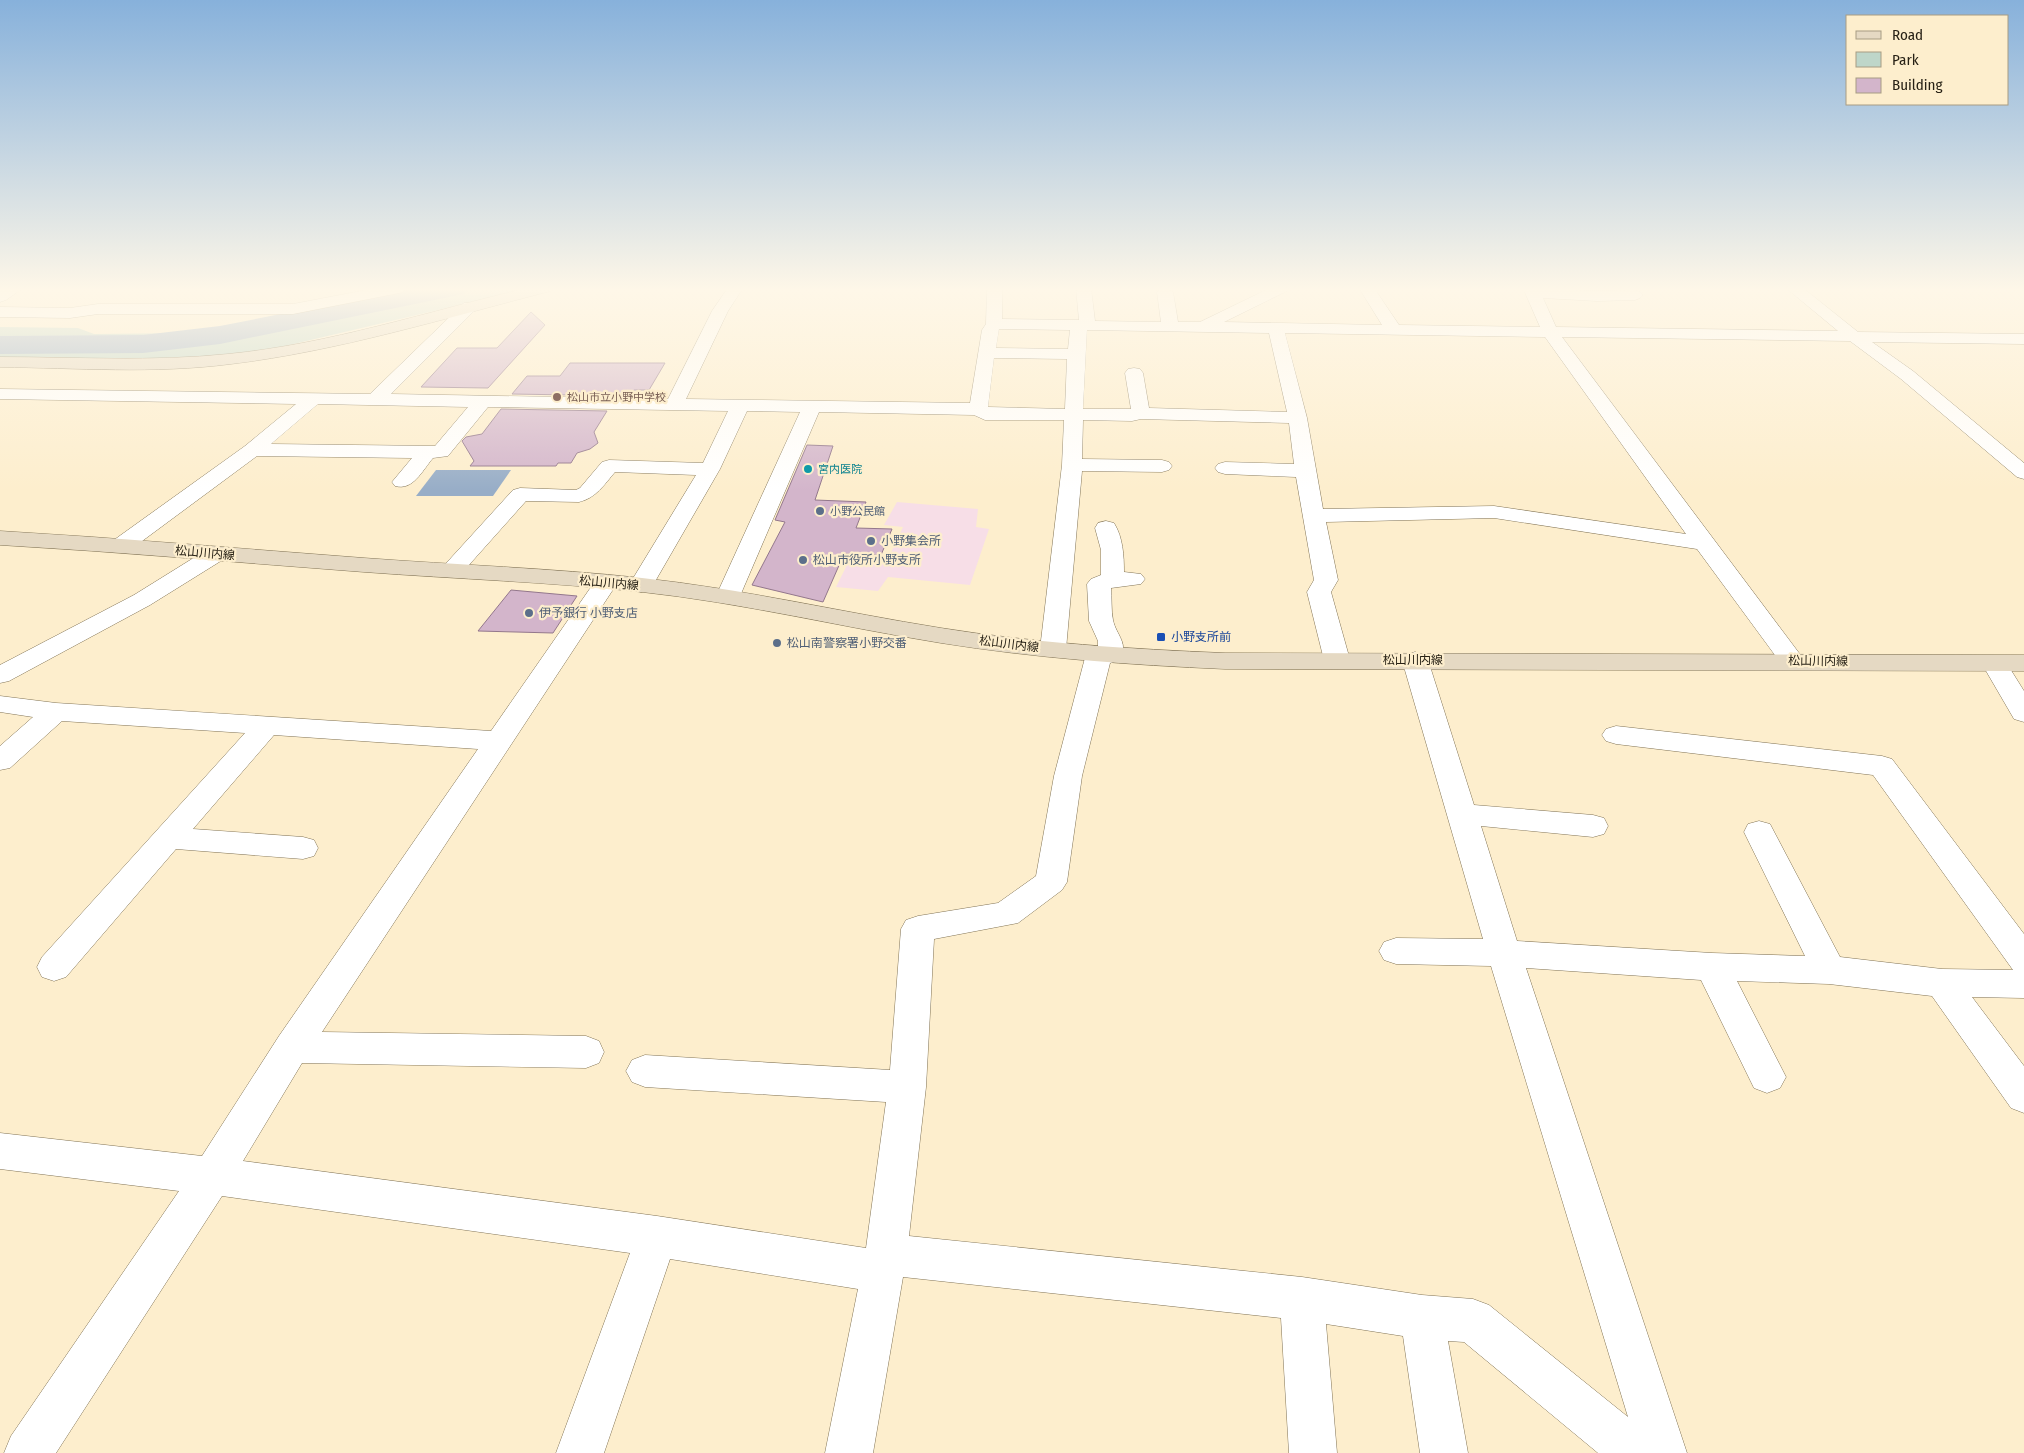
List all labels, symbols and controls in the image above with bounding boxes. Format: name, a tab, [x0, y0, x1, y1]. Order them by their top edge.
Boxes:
legend	[1846, 15, 2009, 105]
text: Road	[1892, 26, 1923, 44]
text: Park	[1892, 51, 1919, 69]
text: Building	[1892, 76, 1943, 94]
marker: 松山市立小野中学校	[551, 391, 563, 403]
place label: 松山市立小野中学校	[567, 391, 666, 404]
marker: 宮内医院	[802, 463, 814, 475]
place label: 宮内医院	[818, 463, 862, 476]
marker: 小野公民館	[814, 505, 826, 517]
place label: 小野公民館	[830, 505, 885, 518]
place label: 小野集会所	[881, 534, 941, 548]
marker: 小野集会所	[865, 535, 877, 547]
street label: 松山川内線	[174, 543, 236, 563]
place label: 松山市役所小野支所	[813, 553, 921, 567]
marker: 松山市役所小野支所	[797, 554, 809, 566]
street label: 松山川内線	[578, 573, 640, 593]
place label: 伊予銀行 小野支店	[539, 606, 638, 620]
marker: 伊予銀行 小野支店	[523, 607, 535, 619]
place label: 小野支所前	[1171, 630, 1231, 644]
marker: 小野支所前	[1155, 631, 1167, 643]
street label: 松山川内線	[978, 633, 1040, 655]
place label: 松山南警察署小野交番	[787, 636, 907, 650]
marker: 松山南警察署小野交番	[771, 637, 783, 649]
street label: 松山川内線	[1383, 653, 1443, 667]
street label: 松山川内線	[1788, 653, 1848, 669]

